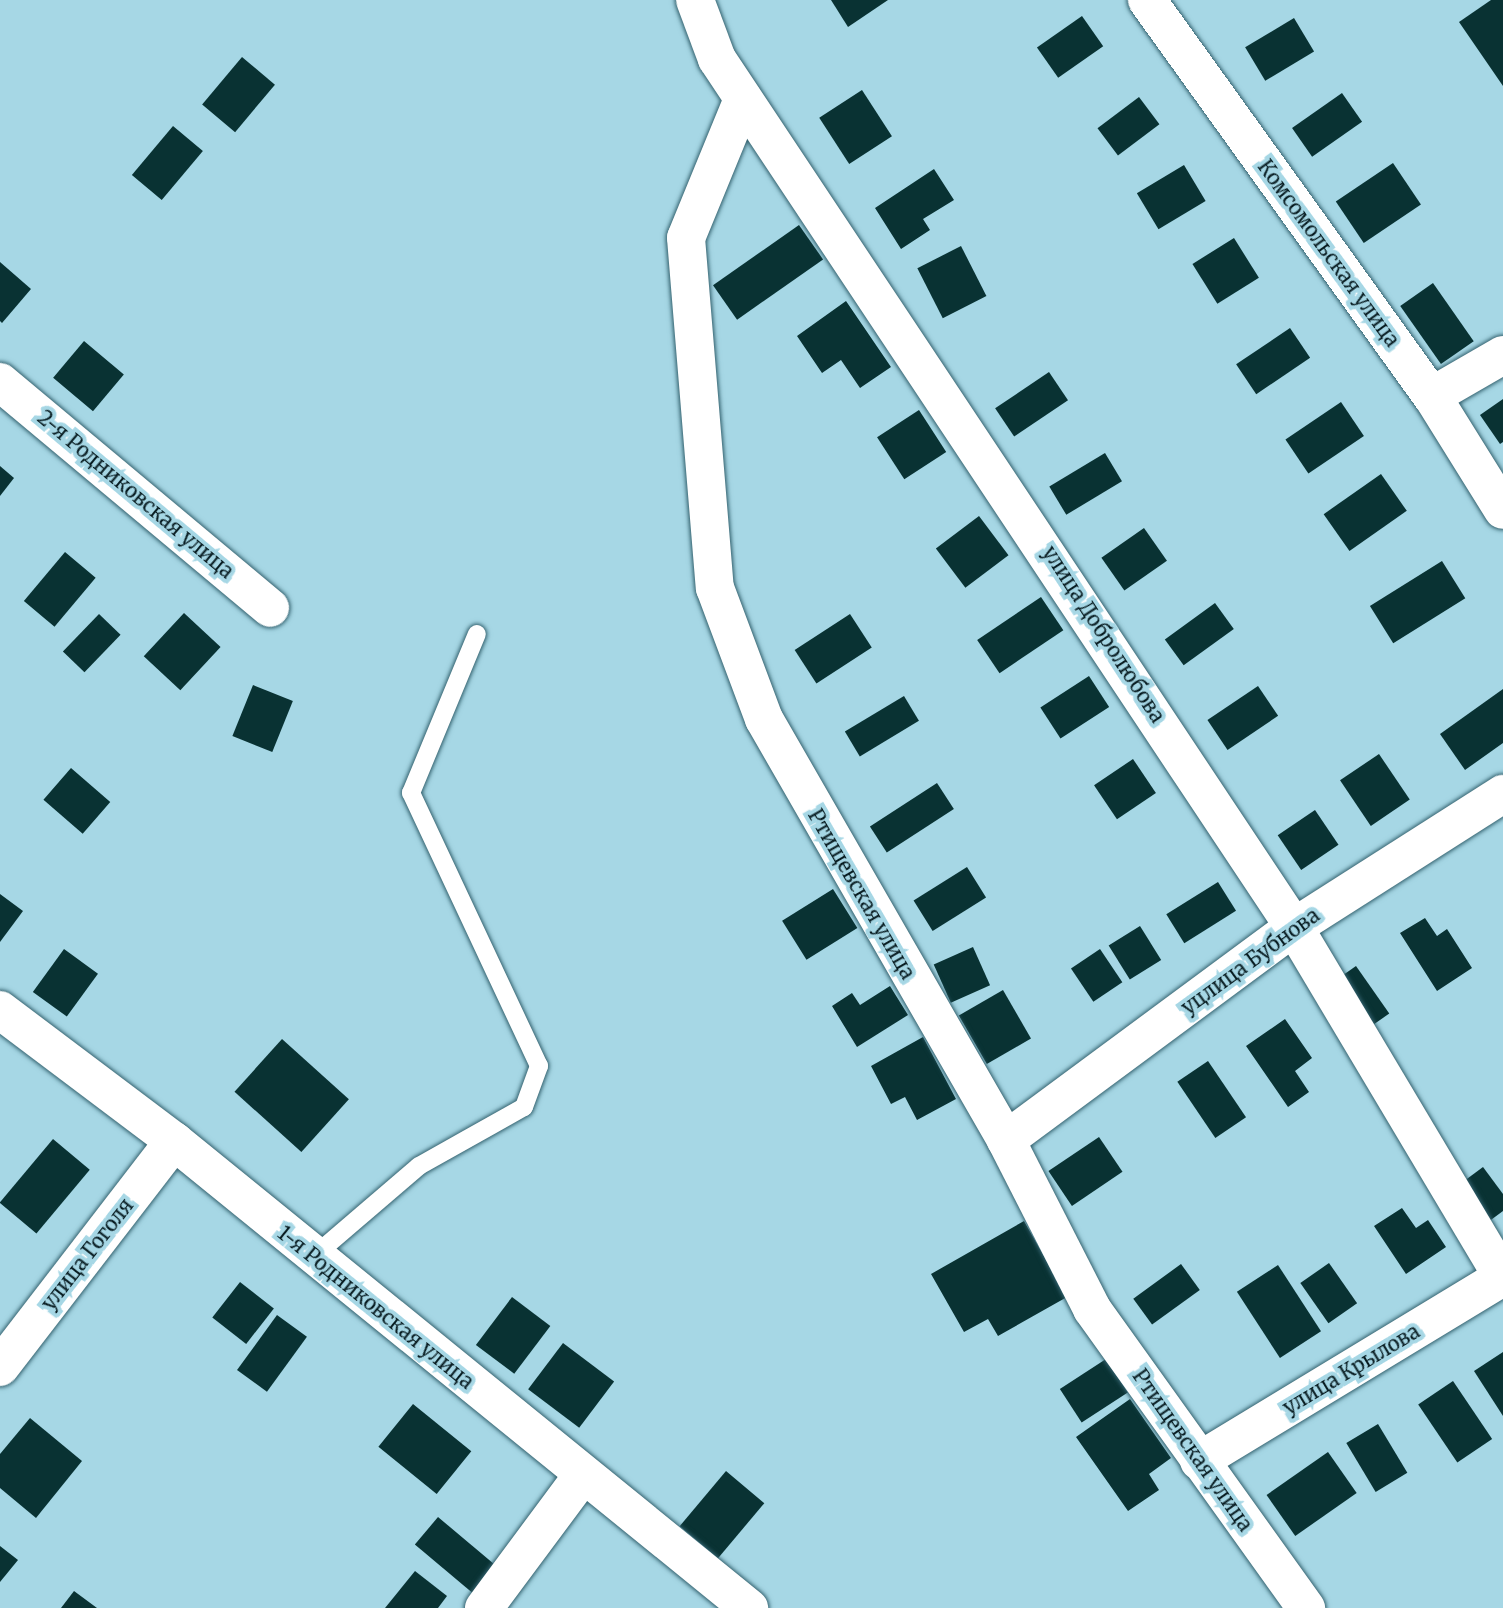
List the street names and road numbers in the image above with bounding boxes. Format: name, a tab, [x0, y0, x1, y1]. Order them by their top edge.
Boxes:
street label: Комсомольская улица	[1253, 155, 1405, 351]
street label: 2-я Родниковская улица	[33, 405, 239, 583]
street label: улица Добролюбова	[1038, 541, 1170, 727]
street label: Ртищевская улица	[804, 805, 920, 983]
street label: уцлица Бубнова	[1176, 903, 1324, 1019]
street label: улица Гоголя	[36, 1194, 138, 1314]
street label: 1-я Родниковская улица	[273, 1220, 479, 1394]
street label: улица Крылова	[1278, 1319, 1424, 1419]
street label: Ртищевская улица	[1128, 1364, 1258, 1536]

